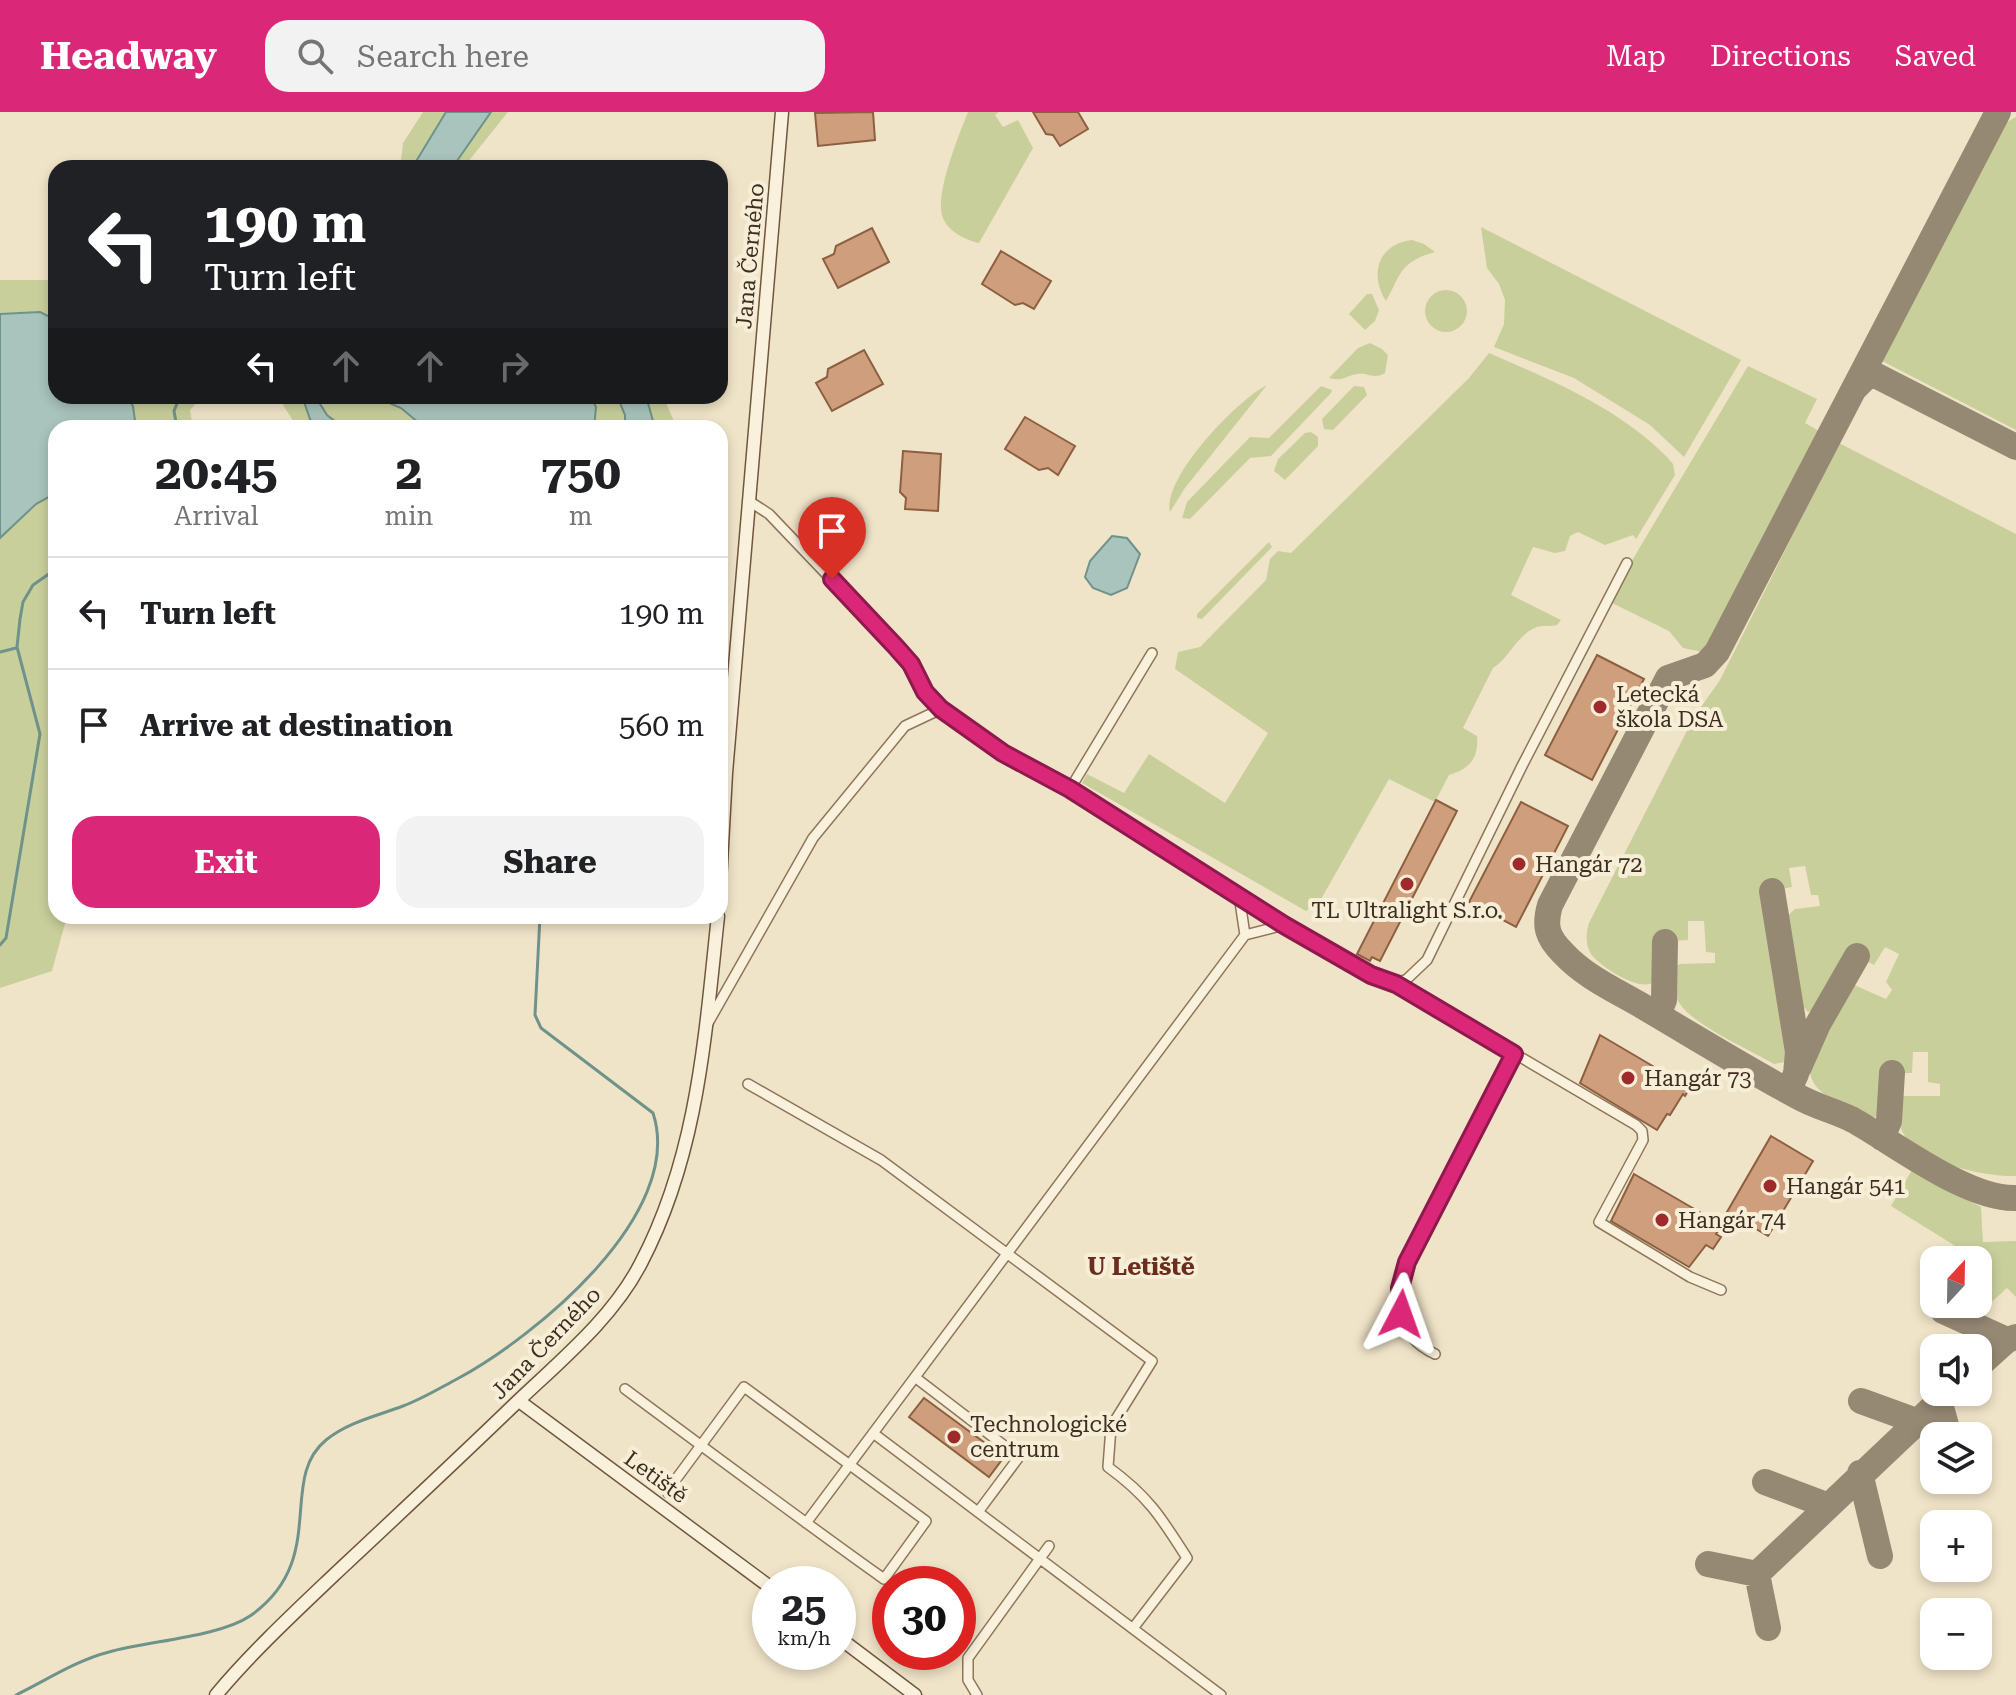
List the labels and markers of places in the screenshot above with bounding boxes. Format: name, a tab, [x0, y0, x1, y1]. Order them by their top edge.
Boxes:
pin	[798, 497, 866, 579]
place label: Letecká škola DSA	[1616, 682, 1724, 732]
marker: Letecká škola DSA	[1591, 698, 1609, 716]
place label: Hangár 72	[1535, 852, 1643, 877]
marker: Hangár 72	[1510, 855, 1528, 873]
marker: TL Ultralight S.r.o.	[1398, 875, 1416, 893]
place label: TL Ultralight S.r.o.	[1311, 898, 1503, 923]
place label: Hangár 73	[1644, 1066, 1752, 1091]
marker: Hangár 73	[1619, 1069, 1637, 1087]
place label: Hangár 541	[1786, 1174, 1906, 1199]
marker: Hangár 541	[1761, 1177, 1779, 1195]
place label: Hangár 74	[1678, 1208, 1786, 1233]
marker: Hangár 74	[1653, 1211, 1671, 1229]
place label: Technologické centrum	[970, 1412, 1127, 1462]
marker: Technologické centrum	[945, 1428, 963, 1446]

